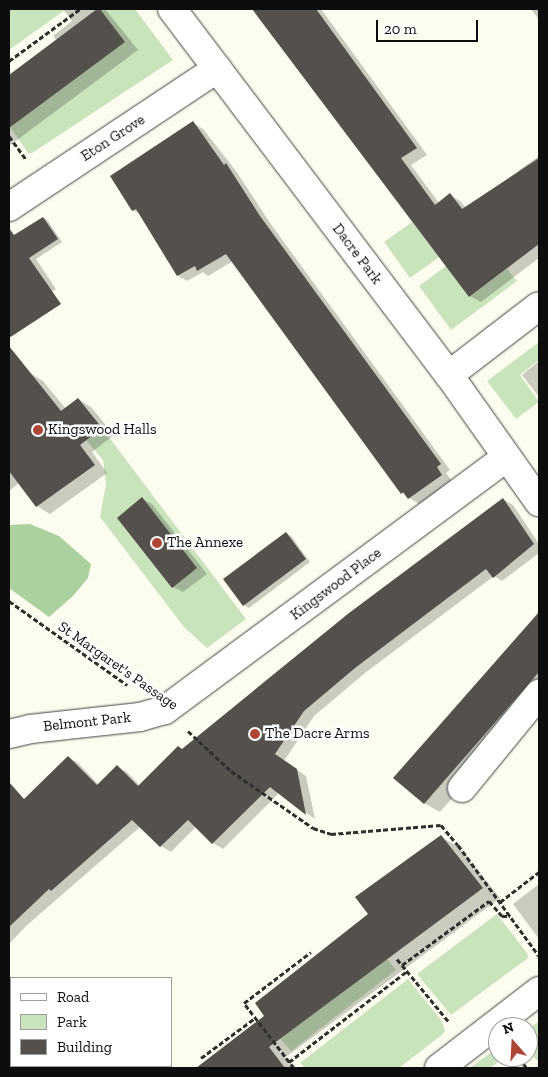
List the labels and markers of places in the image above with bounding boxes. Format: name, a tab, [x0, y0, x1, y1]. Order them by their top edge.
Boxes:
place label: Kingswood Halls	[48, 421, 157, 439]
marker: Kingswood Halls	[32, 424, 44, 436]
place label: The Annexe	[167, 534, 243, 552]
marker: The Annexe	[151, 537, 163, 549]
place label: The Dacre Arms	[265, 725, 370, 743]
marker: The Dacre Arms	[249, 728, 261, 740]

